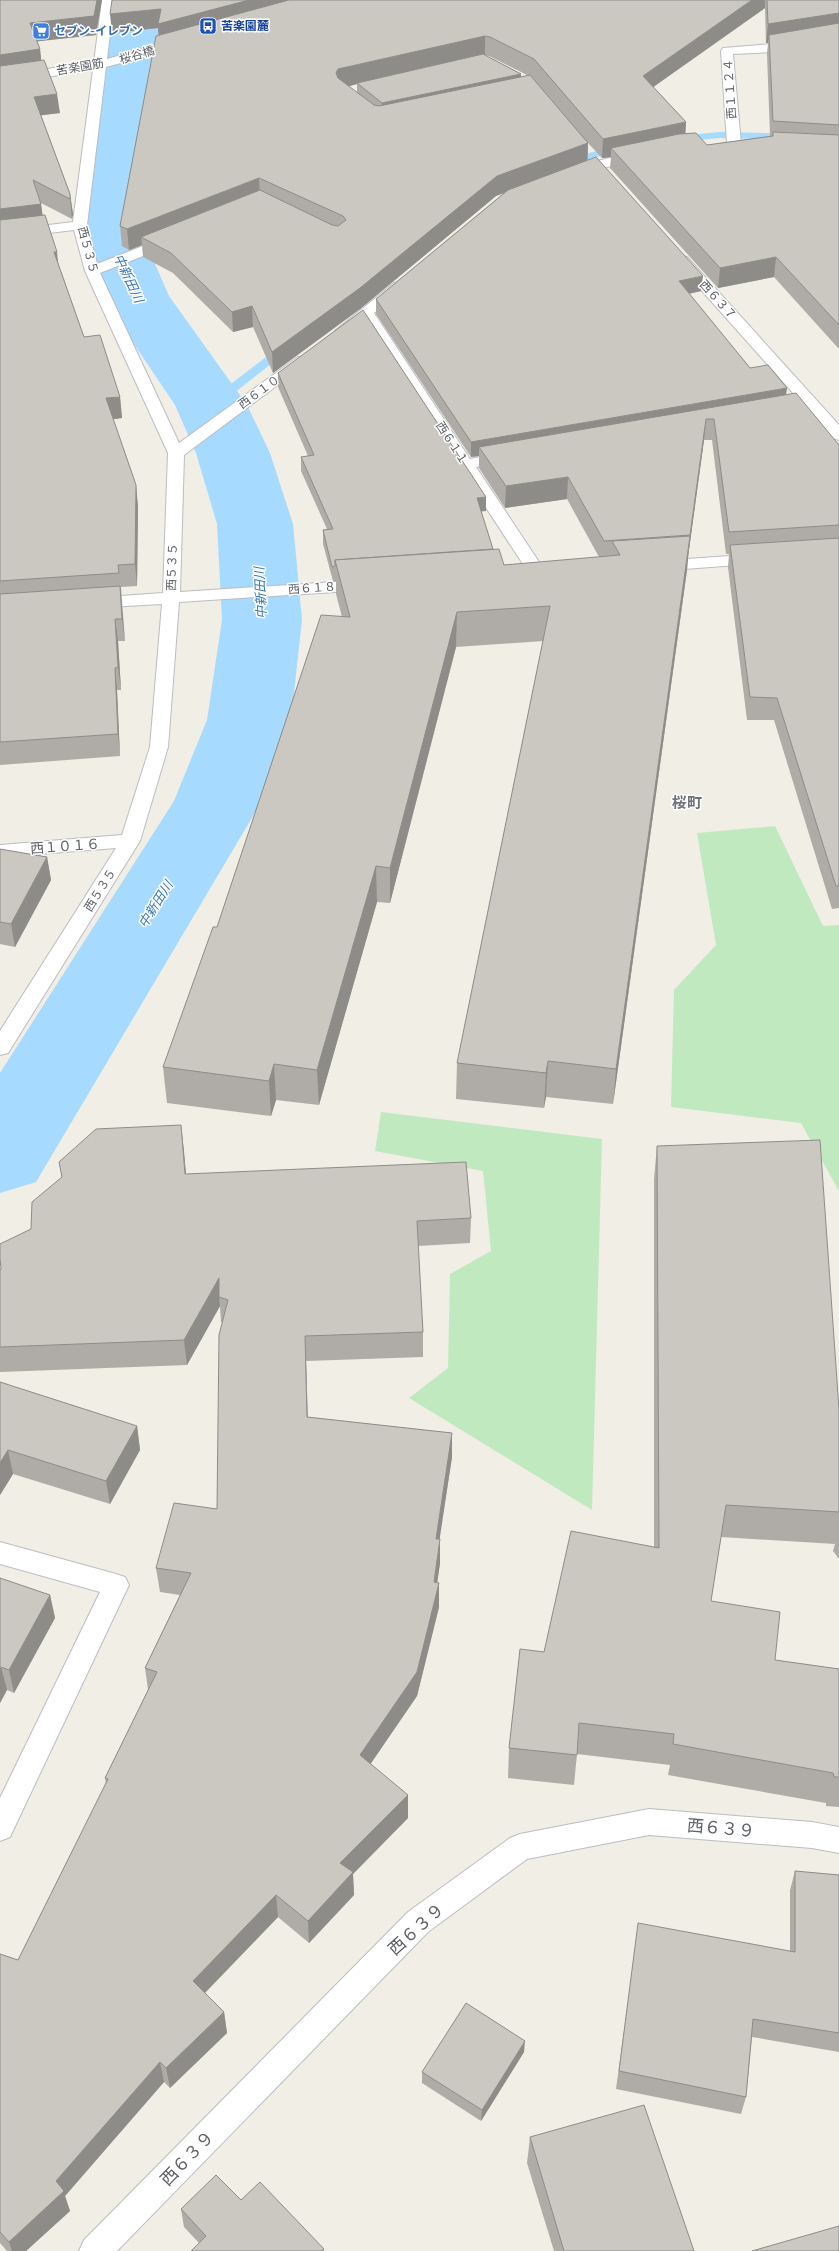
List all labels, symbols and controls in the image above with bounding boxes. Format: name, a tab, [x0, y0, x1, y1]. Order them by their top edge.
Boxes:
bus stop icon: 苦楽園麓	[198, 16, 218, 36]
place label: 苦楽園麓	[221, 18, 269, 33]
supermarket icon: セブン-イレブン	[31, 21, 51, 41]
place label: セブン-イレブン	[54, 23, 143, 38]
street label: 桜谷橋	[117, 42, 156, 67]
street label: 苦楽園筋	[55, 55, 105, 78]
street label: 西１１２４	[720, 59, 739, 119]
street label: 西５３５	[75, 225, 102, 275]
water label: 中新田川	[111, 251, 148, 307]
street label: 西６３７	[697, 277, 740, 323]
street label: 西６１０	[235, 371, 283, 412]
street label: 西６１１	[433, 419, 472, 467]
street label: 西５３５	[163, 543, 180, 591]
water label: 中新田川	[251, 565, 269, 619]
street label: 西６１８	[287, 578, 336, 597]
district label: 桜町	[672, 794, 702, 812]
street label: 西１０１６	[29, 835, 101, 857]
street label: 西５３５	[80, 865, 119, 914]
water label: 中新田川	[134, 876, 177, 930]
street label: 西６３９	[686, 1815, 756, 1841]
street label: 西６３９	[384, 1899, 448, 1959]
street label: 西６３９	[156, 2127, 218, 2189]

